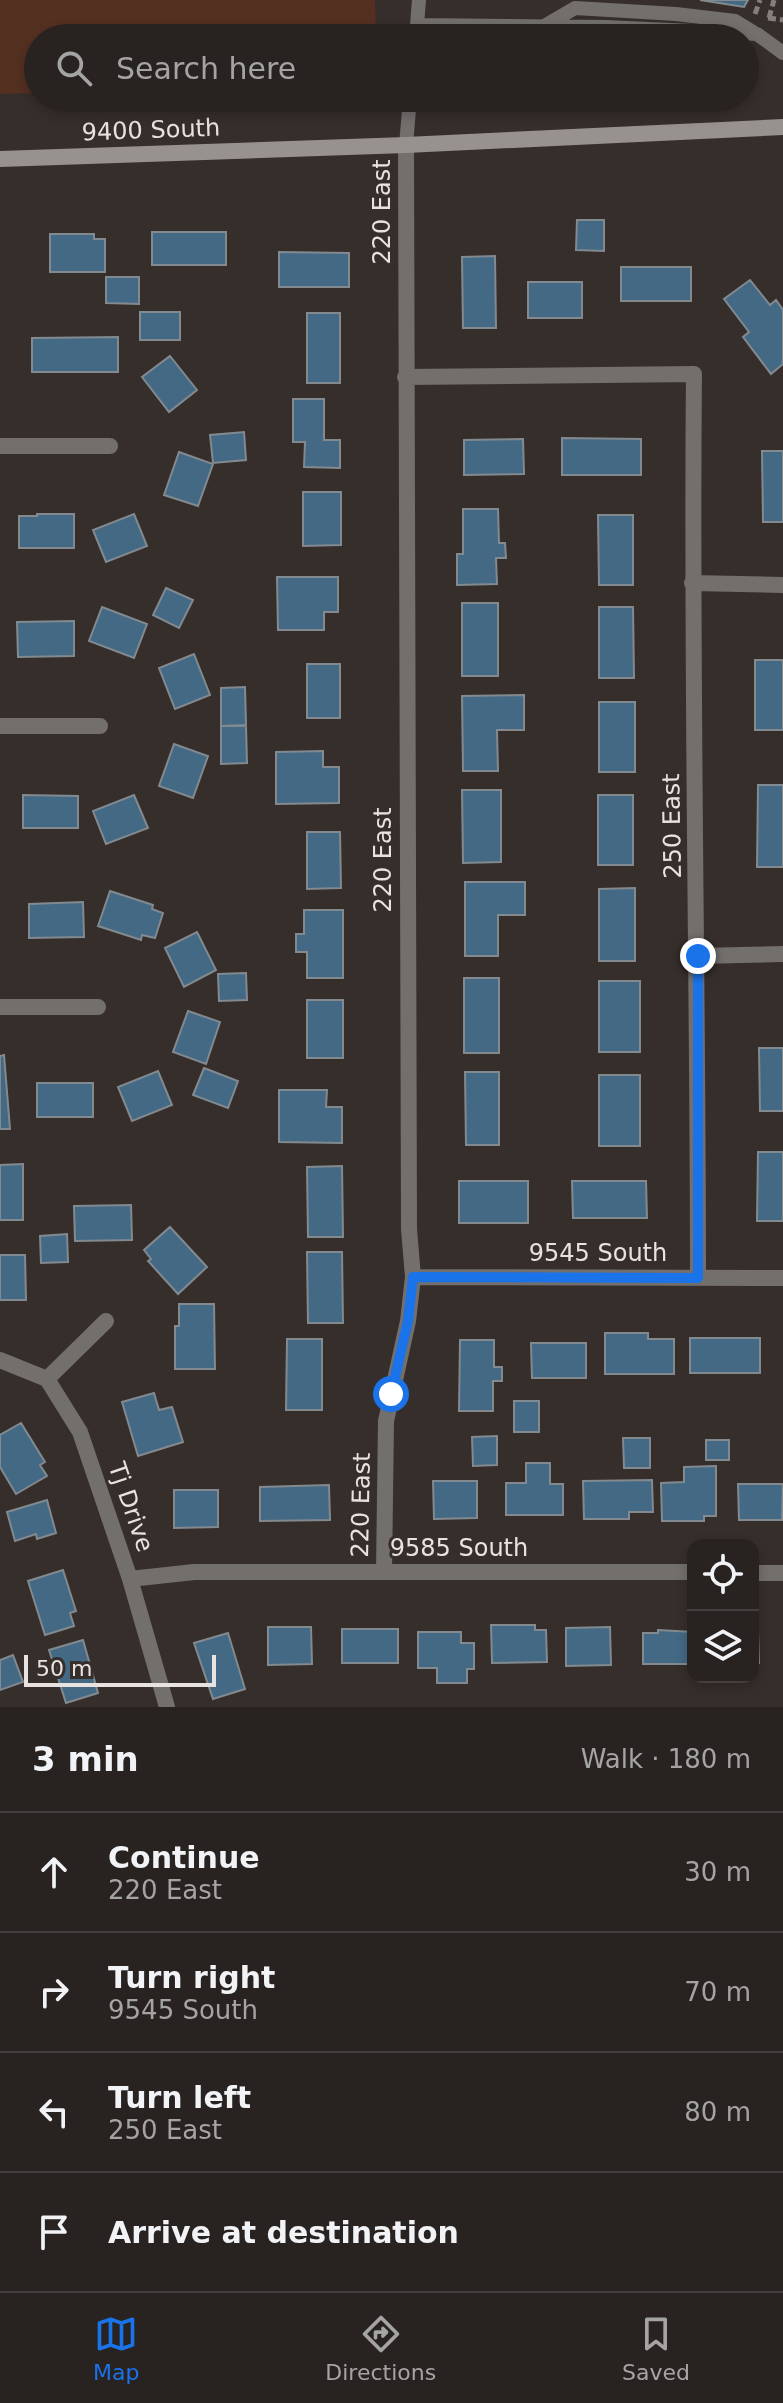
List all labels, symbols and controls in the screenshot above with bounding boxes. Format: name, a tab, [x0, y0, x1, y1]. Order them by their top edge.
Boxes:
search box	[24, 24, 759, 112]
icon: search	[52, 46, 96, 90]
text: Search here	[116, 51, 296, 86]
street label: 9400 South	[81, 114, 221, 146]
street label: 220 East	[368, 159, 396, 265]
street label: 250 East	[657, 773, 687, 879]
street label: 220 East	[369, 807, 397, 913]
route end	[680, 938, 716, 974]
street label: 9545 South	[529, 1239, 667, 1267]
route start	[373, 1376, 409, 1412]
street label: 220 East	[346, 1452, 376, 1558]
street label: Tj Drive	[102, 1458, 159, 1556]
street label: 9585 South	[390, 1534, 528, 1562]
map controls	[687, 1539, 759, 1683]
button: locate	[687, 1539, 759, 1611]
button: layers	[687, 1611, 759, 1683]
scale bar	[24, 1651, 216, 1687]
text: 50 m	[36, 1656, 92, 1681]
text: 3 min	[32, 1739, 139, 1779]
text: Walk · 180 m	[581, 1744, 751, 1774]
text: Continue	[108, 1840, 260, 1875]
icon: ahead	[32, 1850, 76, 1894]
text: 30 m	[684, 1857, 751, 1887]
text: 220 East	[108, 1875, 222, 1905]
text: Turn right	[108, 1960, 275, 1995]
icon: right	[32, 1970, 76, 2014]
text: 70 m	[684, 1977, 751, 2007]
text: 9545 South	[108, 1995, 258, 2025]
text: Turn left	[108, 2080, 251, 2115]
icon: left	[32, 2090, 76, 2134]
text: 80 m	[684, 2097, 751, 2127]
text: 250 East	[108, 2115, 222, 2145]
icon: arrive	[32, 2210, 76, 2254]
text: Arrive at destination	[108, 2215, 459, 2250]
tab: Map	[93, 2312, 139, 2385]
tab: Directions	[325, 2312, 436, 2385]
tab: Saved	[622, 2312, 690, 2385]

